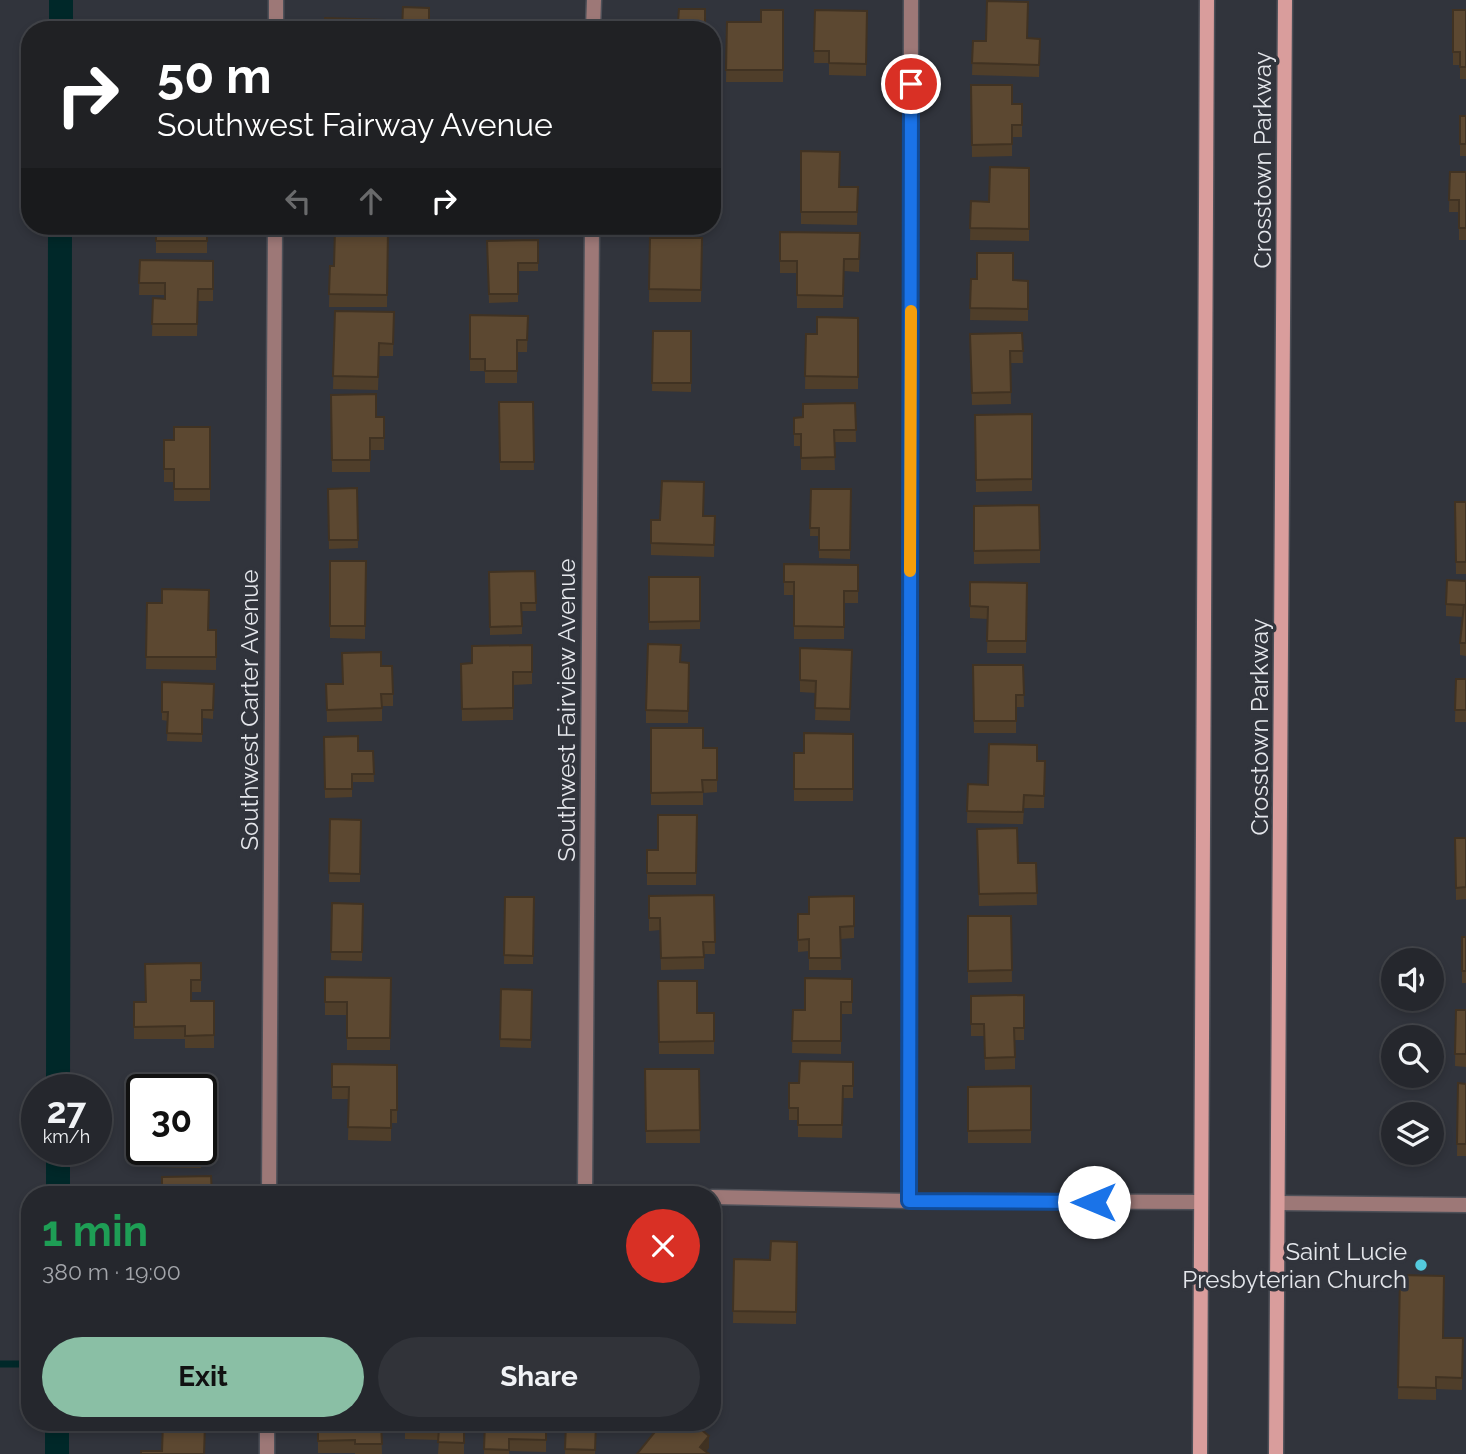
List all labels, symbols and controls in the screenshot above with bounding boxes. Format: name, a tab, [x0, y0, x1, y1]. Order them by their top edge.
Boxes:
text: 50 m	[157, 47, 272, 104]
icon: right	[42, 49, 133, 140]
street label: Crosstown Parkway	[1248, 51, 1277, 269]
pin	[881, 54, 941, 114]
icon: arrive	[892, 65, 930, 103]
text: Southwest Fairway Avenue	[157, 106, 553, 143]
icon: left	[279, 182, 317, 220]
icon: ahead	[352, 182, 390, 220]
icon: right	[425, 182, 463, 220]
street label: Southwest Fairview Avenue	[552, 558, 581, 862]
street label: Southwest Carter Avenue	[235, 569, 264, 851]
street label: Crosstown Parkway	[1245, 618, 1274, 836]
map controls	[1381, 948, 1444, 1165]
button: sound	[1381, 948, 1444, 1011]
button: search	[1381, 1025, 1444, 1088]
speed limit sign: 30	[126, 1074, 217, 1165]
text: 27	[47, 1090, 86, 1131]
button: layers	[1381, 1102, 1444, 1165]
text: km/h	[43, 1126, 90, 1147]
position arrow	[1057, 1165, 1131, 1239]
text: 1 min	[42, 1207, 148, 1256]
button: close	[626, 1209, 700, 1283]
place label: Saint Lucie Presbyterian Church	[1182, 1237, 1407, 1294]
marker: Saint Lucie Presbyterian Church	[1413, 1257, 1429, 1273]
text: 380 m · 19:00	[42, 1258, 181, 1285]
button: Exit	[42, 1337, 364, 1417]
button: Share	[378, 1337, 700, 1417]

